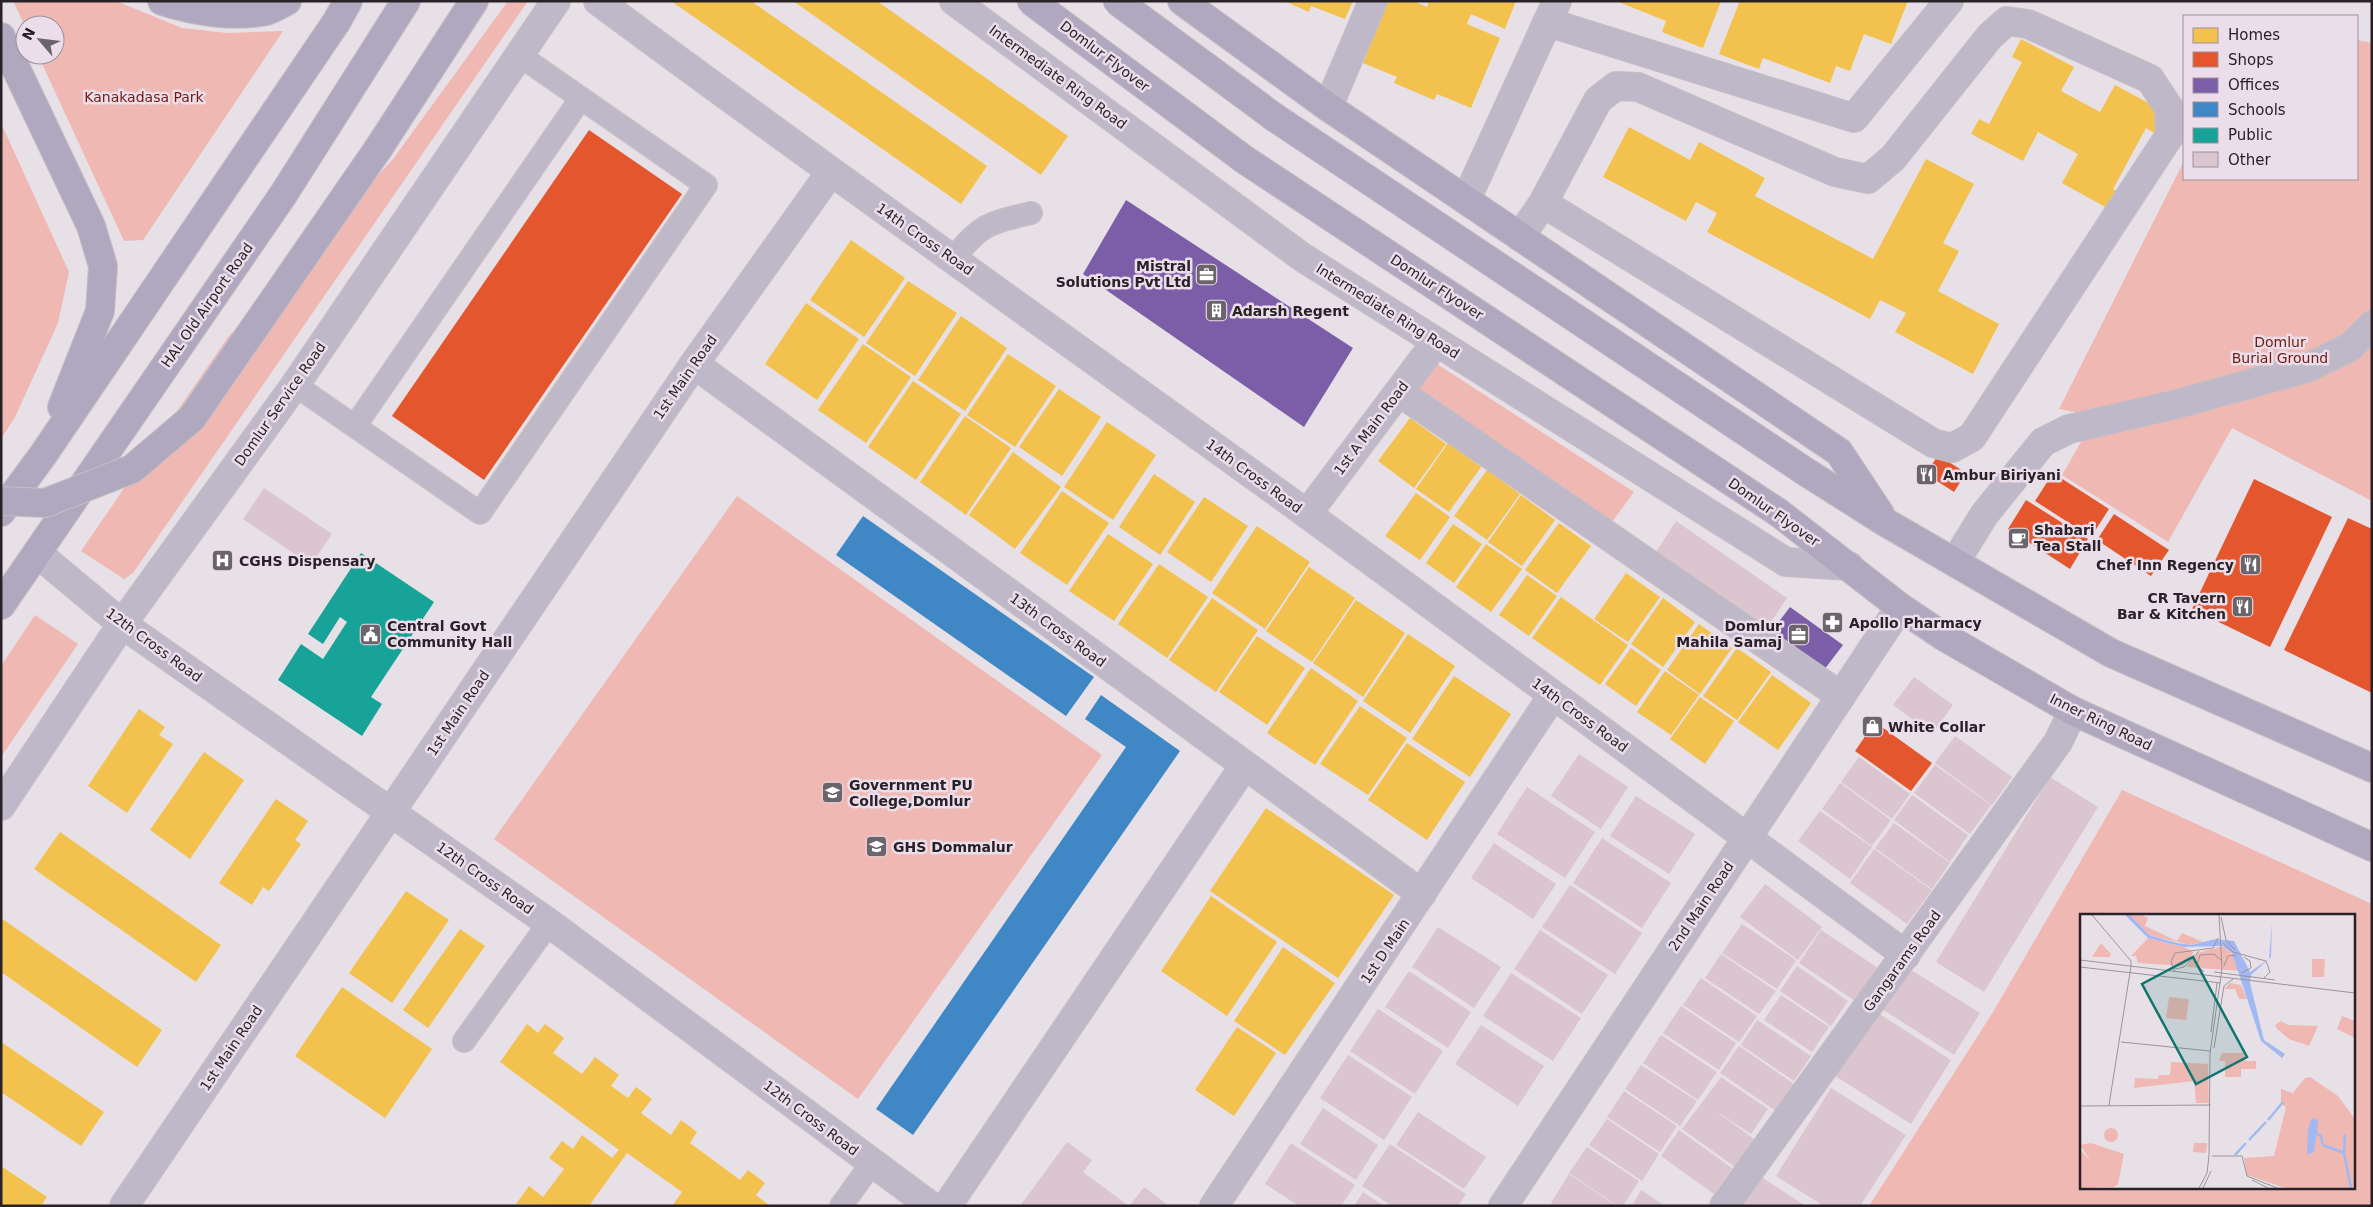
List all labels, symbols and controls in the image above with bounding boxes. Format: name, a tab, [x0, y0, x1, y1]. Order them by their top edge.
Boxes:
north arrow	[15, 15, 65, 65]
legend	[2183, 15, 2358, 180]
street label: Domlur Flyover	[1057, 17, 1153, 95]
street label: Intermediate Ring Road	[986, 22, 1130, 132]
text: N	[19, 25, 38, 43]
text: Homes	[2228, 26, 2280, 44]
text: Shops	[2228, 51, 2274, 69]
text: Offices	[2228, 76, 2280, 94]
park label: Kanakadasa Park	[84, 89, 205, 105]
text: Schools	[2228, 101, 2286, 119]
text: Public	[2228, 126, 2272, 144]
text: Other	[2228, 151, 2271, 169]
street label: 14th Cross Road	[873, 200, 977, 278]
street label: HAL Old Airport Road	[158, 240, 256, 370]
street label: Domlur Flyover	[1388, 251, 1487, 323]
place label: Mistral Solutions Pvt Ltd	[1056, 258, 1191, 290]
street label: Intermediate Ring Road	[1313, 260, 1463, 362]
office icon: Mistral Solutions Pvt Ltd	[1195, 262, 1219, 286]
building icon: Adarsh Regent	[1204, 299, 1228, 323]
place label: Adarsh Regent	[1232, 303, 1349, 319]
street label: 1st Main Road	[650, 332, 720, 422]
park label: Domlur Burial Ground	[2232, 334, 2328, 366]
street label: Domlur Service Road	[231, 339, 329, 469]
street label: 1st A Main Road	[1331, 378, 1411, 478]
street label: 14th Cross Road	[1203, 436, 1305, 516]
restaurant icon: Ambur Biriyani	[1915, 463, 1939, 487]
place label: Ambur Biriyani	[1943, 467, 2061, 483]
street label: Domlur Flyover	[1725, 475, 1823, 549]
place label: Shabari Tea Stall	[2034, 522, 2101, 554]
cafe icon: Shabari Tea Stall	[2006, 526, 2030, 550]
hospital icon: CGHS Dispensary	[211, 549, 235, 573]
place label: CGHS Dispensary	[239, 553, 376, 569]
restaurant icon: Chef Inn Regency	[2238, 553, 2262, 577]
place label: Chef Inn Regency	[2096, 557, 2234, 573]
street label: 13th Cross Road	[1007, 590, 1109, 670]
place label: CR Tavern Bar & Kitchen	[2117, 590, 2226, 622]
restaurant icon: CR Tavern Bar & Kitchen	[2230, 594, 2254, 618]
street label: 12th Cross Road	[103, 605, 205, 685]
pharmacy icon: Apollo Pharmacy	[1821, 611, 1845, 635]
place label: Apollo Pharmacy	[1849, 615, 1982, 631]
place label: Central Govt Community Hall	[387, 618, 512, 650]
place label: Domlur Mahila Samaj	[1676, 618, 1782, 650]
public building icon: Central Govt Community Hall	[359, 622, 383, 646]
office icon: Domlur Mahila Samaj	[1786, 622, 1810, 646]
street label: 1st Main Road	[424, 667, 492, 759]
street label: 14th Cross Road	[1529, 675, 1631, 755]
street label: Inner Ring Road	[2047, 690, 2155, 754]
shop icon: White Collar	[1860, 715, 1884, 739]
place label: White Collar	[1888, 719, 1985, 735]
place label: Government PU College,Domlur	[849, 777, 973, 809]
school or university icon: Government PU College,Domlur	[821, 781, 845, 805]
school or university icon: GHS Dommalur	[865, 835, 889, 859]
street label: 12th Cross Road	[433, 839, 537, 917]
place label: GHS Dommalur	[893, 839, 1013, 855]
street label: 2nd Main Road	[1665, 858, 1737, 954]
street label: Gangarams Road	[1860, 908, 1944, 1014]
inset map	[2080, 914, 2356, 1190]
street label: 1st D Main	[1357, 916, 1413, 986]
street label: 1st Main Road	[197, 1002, 265, 1094]
street label: 12th Cross Road	[760, 1077, 862, 1159]

